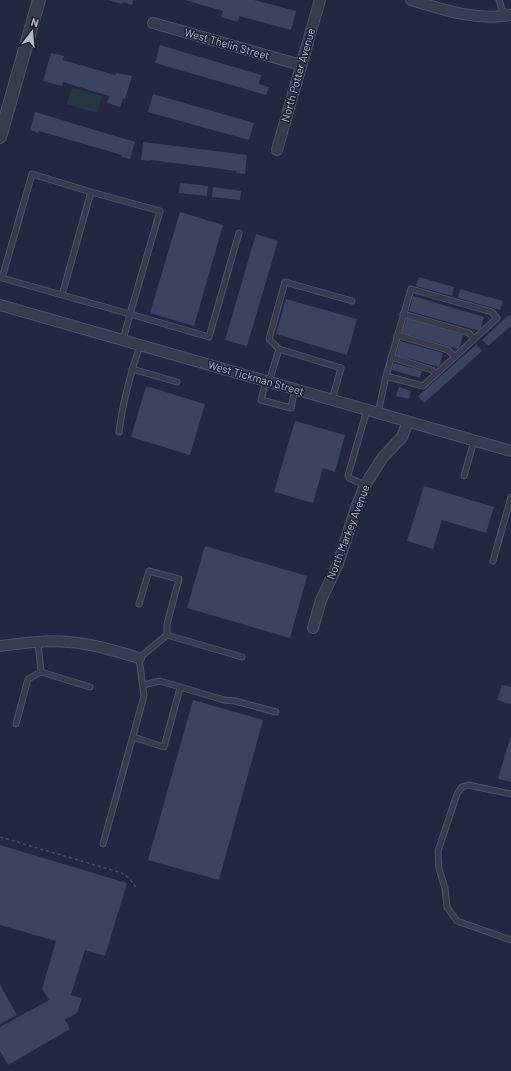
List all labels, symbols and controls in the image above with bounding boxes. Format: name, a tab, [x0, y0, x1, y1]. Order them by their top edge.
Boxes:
north arrow	[12, 12, 52, 52]
text: N	[30, 15, 40, 29]
street label: West Thelin Street	[183, 25, 271, 62]
street label: North Potter Avenue	[278, 26, 317, 123]
street label: West Tickman Street	[207, 358, 306, 397]
street label: North Markey Avenue	[323, 482, 372, 581]

